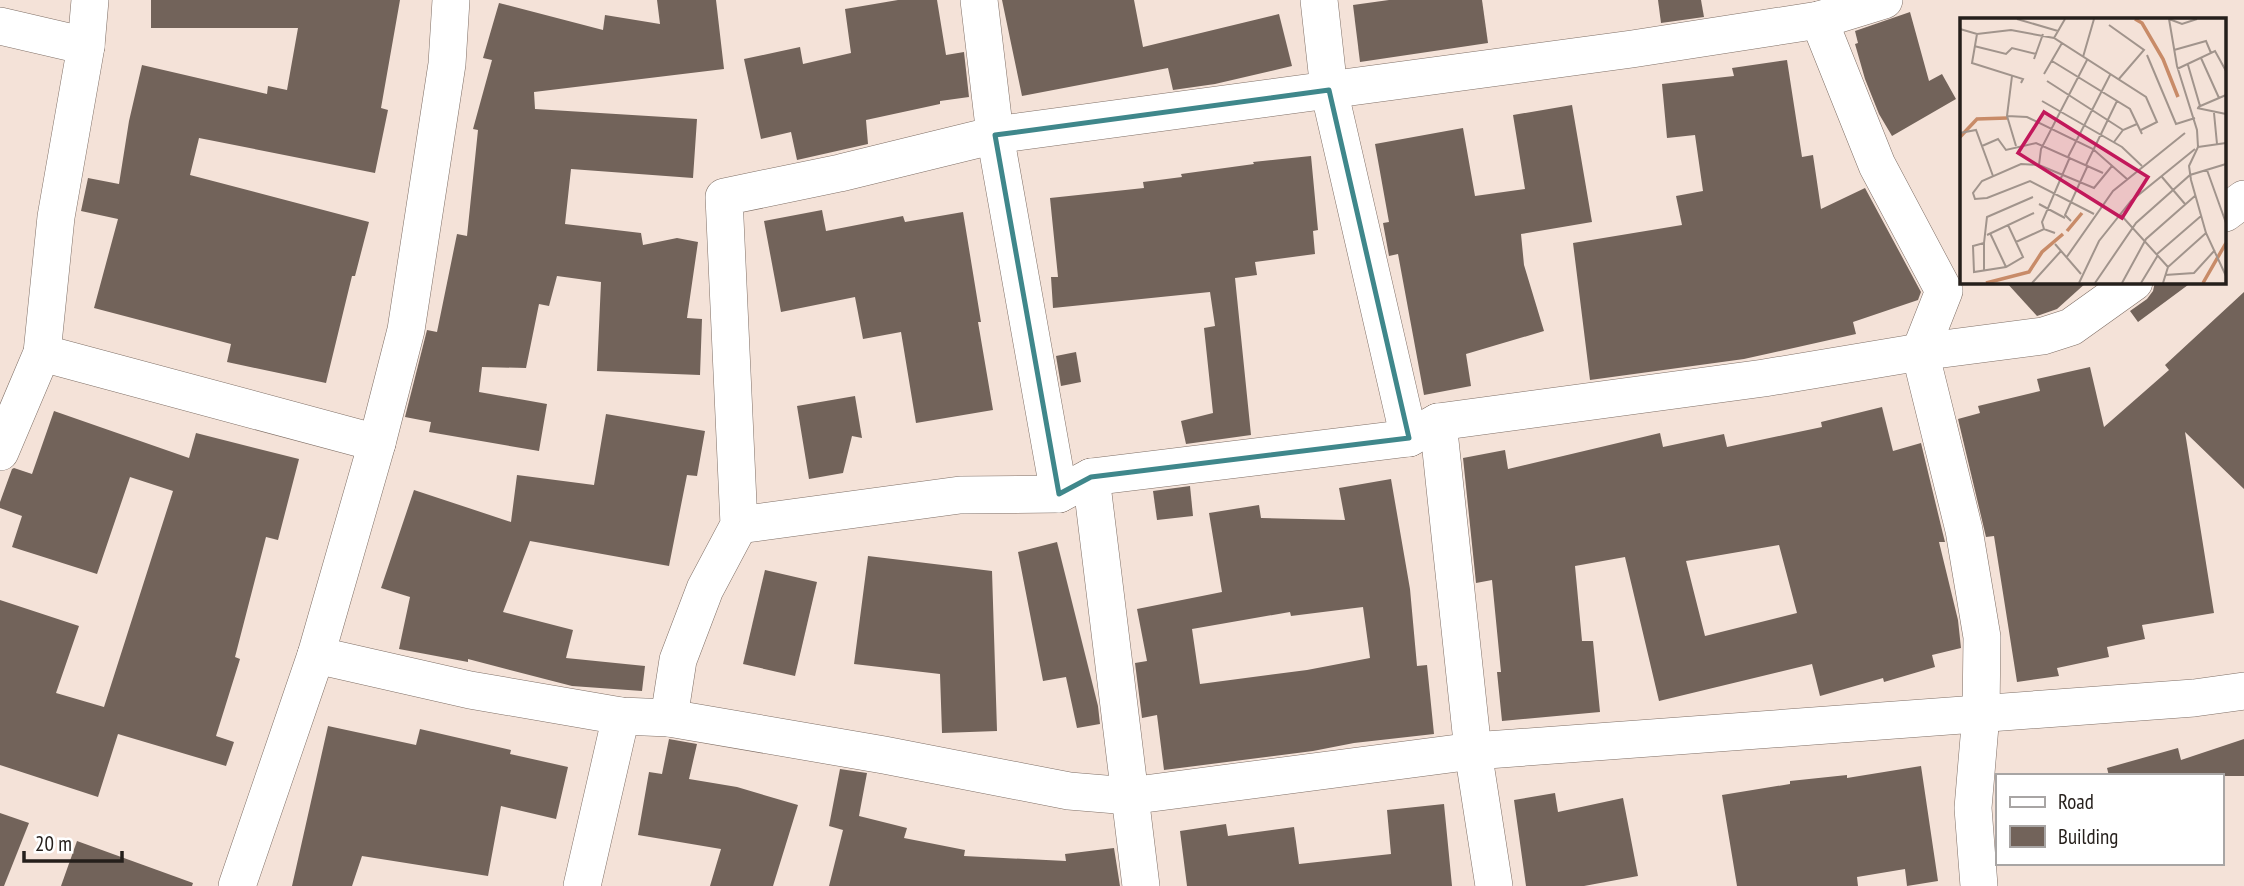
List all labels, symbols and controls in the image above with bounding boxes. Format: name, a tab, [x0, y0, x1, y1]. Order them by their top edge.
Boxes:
inset map	[1960, 18, 2226, 284]
legend	[1996, 774, 2223, 865]
text: Road	[2058, 788, 2094, 815]
scale bar	[24, 820, 122, 864]
text: Building	[2058, 823, 2118, 850]
text: 20 m	[35, 830, 72, 857]

